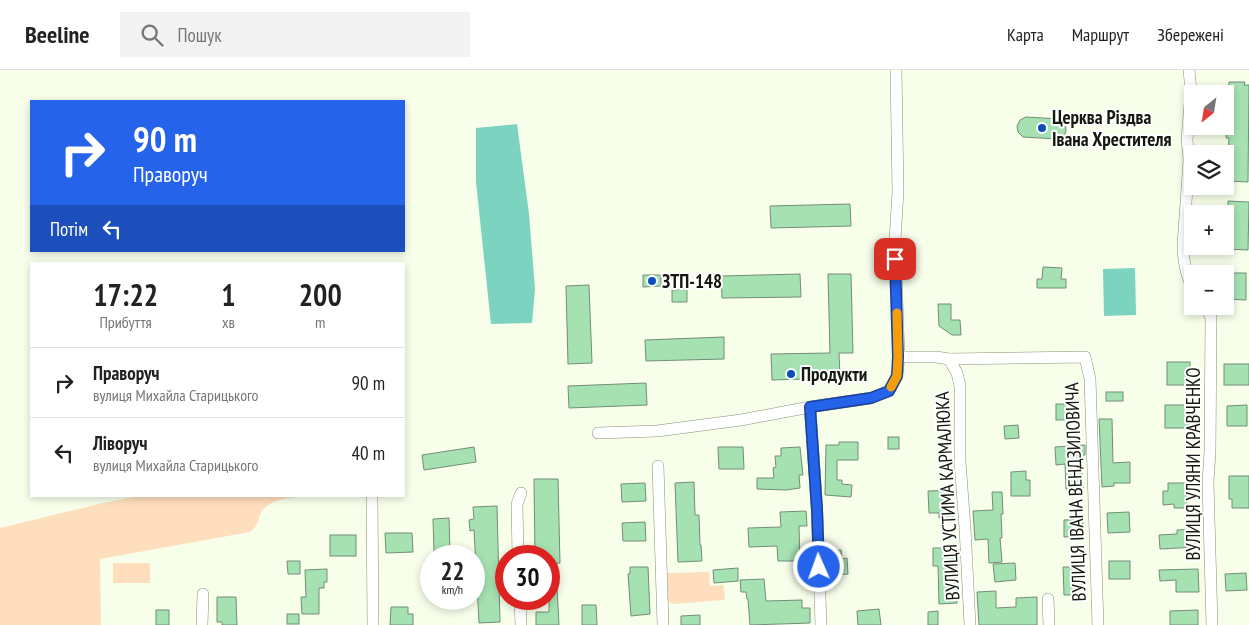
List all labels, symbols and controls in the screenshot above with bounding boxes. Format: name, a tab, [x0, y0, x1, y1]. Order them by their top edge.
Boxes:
search box	[120, 12, 470, 57]
text: Beeline	[25, 19, 90, 50]
icon: search	[138, 21, 166, 49]
text: Пошук	[178, 23, 222, 47]
text: Карта	[1007, 23, 1044, 46]
text: Маршрут	[1072, 23, 1129, 46]
text: Збережені	[1157, 23, 1224, 46]
north arrow	[1184, 85, 1234, 135]
map controls	[1184, 85, 1234, 315]
place label: Церква Різдва Івана Хрестителя	[1052, 105, 1171, 151]
text: 90 m	[133, 116, 197, 162]
icon: right	[50, 120, 115, 185]
marker: Церква Різдва Івана Хрестителя	[1036, 122, 1048, 134]
button: layers	[1184, 145, 1234, 195]
text: Праворуч	[133, 160, 208, 188]
button: +	[1184, 205, 1234, 255]
icon: left	[98, 215, 126, 243]
text: Потім	[50, 217, 88, 241]
pin	[874, 238, 916, 280]
icon: arrive	[881, 245, 909, 273]
button: −	[1184, 265, 1234, 315]
place label: ЗТП-148	[662, 269, 722, 293]
text: 17:22	[93, 275, 158, 314]
text: 1	[221, 275, 236, 314]
text: 200	[299, 275, 342, 314]
marker: ЗТП-148	[646, 275, 658, 287]
text: Прибуття	[99, 312, 152, 332]
text: хв	[222, 312, 235, 332]
text: m	[315, 312, 325, 332]
text: Праворуч	[93, 361, 160, 385]
place label: Продукти	[801, 362, 867, 386]
street label: ВУЛИЦЯ УЛЯНИ КРАВЧЕНКО	[1181, 367, 1205, 561]
marker: Продукти	[785, 368, 797, 380]
icon: right	[50, 369, 78, 397]
text: 90 m	[352, 371, 385, 395]
street label: ВУЛИЦЯ ІВАНА ВЕНДЗИЛОВИЧА	[1059, 382, 1091, 602]
text: вулиця Михайла Старицького	[93, 385, 259, 405]
street label: ВУЛИЦЯ УСТИМА КАРМАЛЮКА	[930, 391, 964, 601]
text: Ліворуч	[93, 431, 147, 455]
icon: left	[50, 439, 78, 467]
text: 40 m	[352, 441, 385, 465]
text: вулиця Михайла Старицького	[93, 455, 259, 475]
position arrow	[792, 540, 844, 592]
speed limit sign: 30	[495, 545, 560, 610]
text: 22	[441, 555, 464, 587]
text: km/h	[442, 582, 463, 597]

